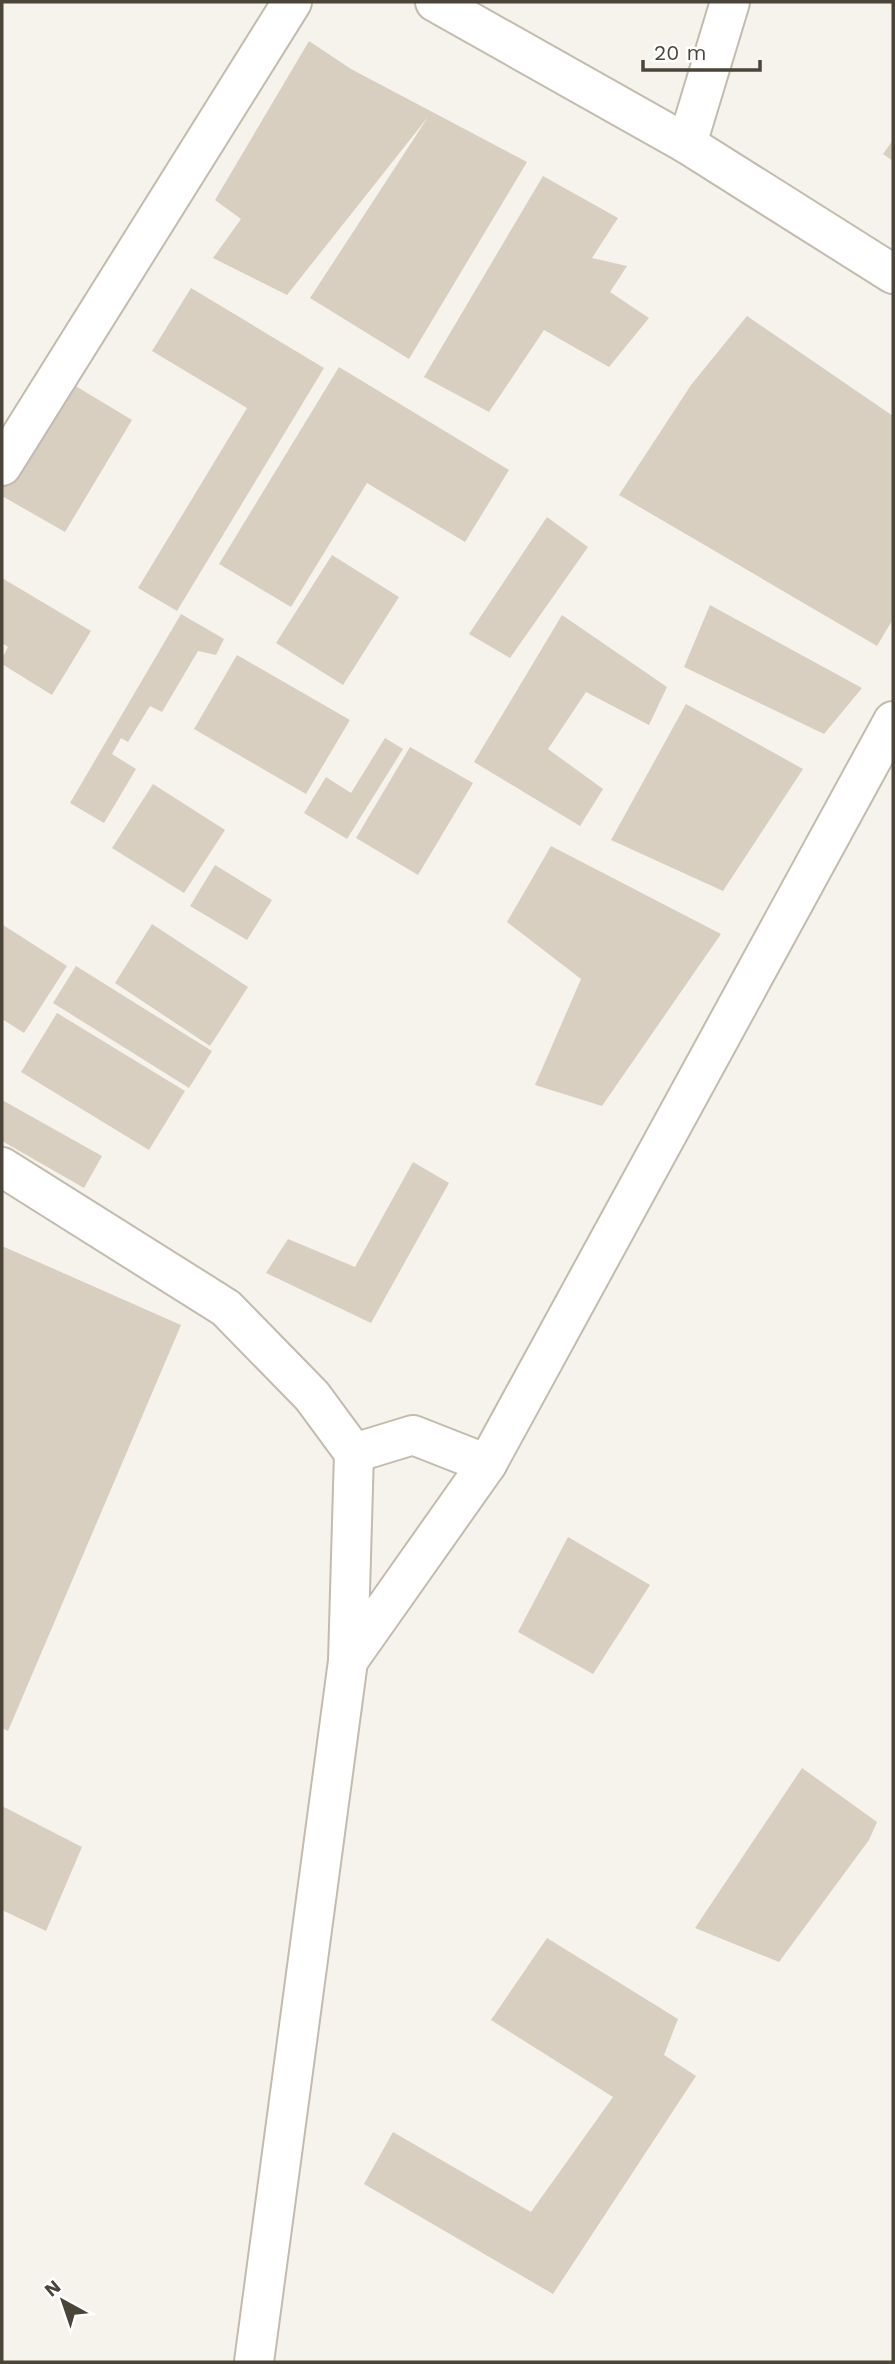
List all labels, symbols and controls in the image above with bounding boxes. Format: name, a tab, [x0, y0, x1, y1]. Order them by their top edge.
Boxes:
scale bar	[643, 28, 760, 72]
text: 20 m	[654, 40, 706, 65]
north arrow	[28, 2266, 98, 2336]
text: N	[40, 2275, 65, 2302]

